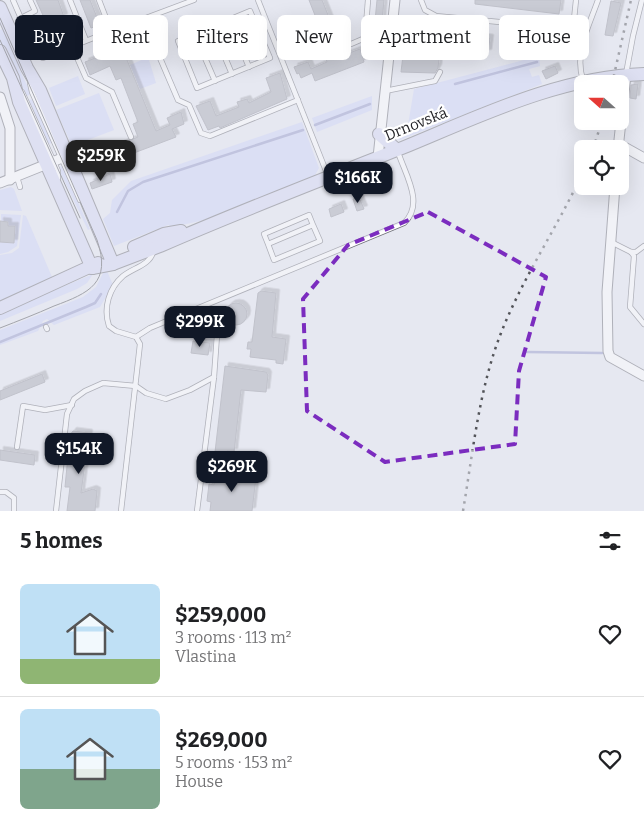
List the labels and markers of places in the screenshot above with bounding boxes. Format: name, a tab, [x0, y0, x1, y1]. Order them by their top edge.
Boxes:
pin: $259K	[66, 140, 136, 182]
pin: $166K	[323, 162, 393, 204]
pin: $299K	[165, 306, 235, 348]
pin: $154K	[44, 432, 114, 475]
pin: $269K	[197, 450, 267, 493]

